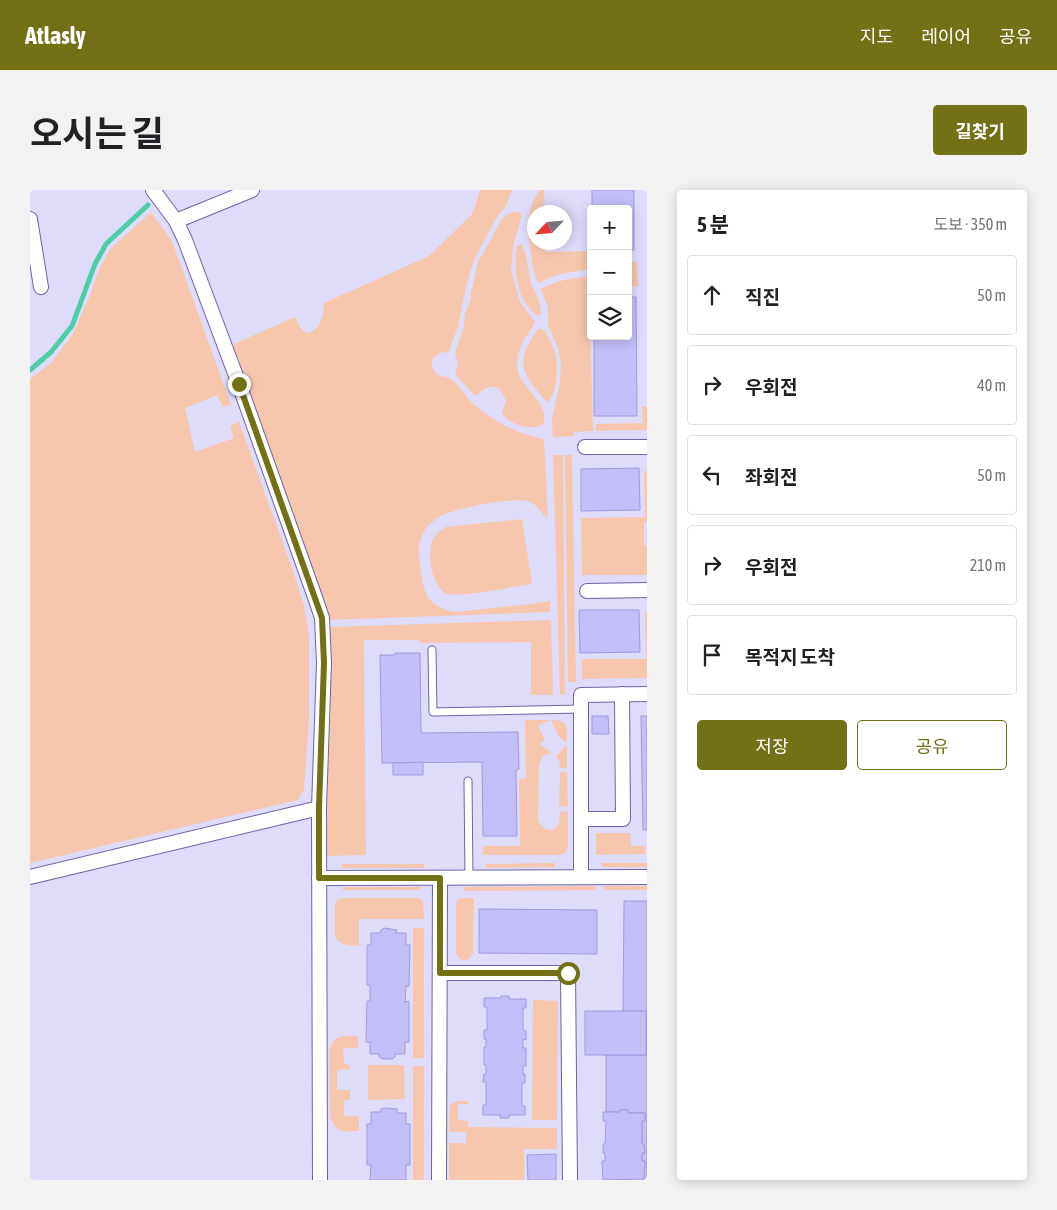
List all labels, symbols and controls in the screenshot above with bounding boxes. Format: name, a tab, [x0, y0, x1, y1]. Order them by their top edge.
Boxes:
text: Atlasly	[25, 22, 86, 49]
text: 지도	[860, 26, 893, 47]
text: 레이어	[921, 26, 971, 47]
text: 공유	[999, 26, 1032, 47]
button: 길찾기	[933, 105, 1027, 155]
text: 오시는 길	[30, 113, 164, 153]
north arrow	[527, 205, 572, 250]
map controls	[587, 205, 632, 340]
button: +	[587, 205, 632, 250]
text: 5 분	[697, 212, 729, 236]
text: 도보 · 350 m	[933, 215, 1007, 233]
button: −	[587, 250, 632, 295]
icon: ahead	[698, 281, 726, 309]
text: 직진	[745, 286, 780, 308]
text: 50 m	[977, 286, 1006, 304]
button: layers	[587, 295, 632, 340]
icon: right	[698, 371, 726, 399]
route end	[228, 373, 251, 396]
text: 우회전	[745, 376, 797, 398]
text: 40 m	[977, 376, 1006, 394]
icon: left	[698, 461, 726, 489]
text: 좌회전	[745, 466, 797, 488]
text: 50 m	[977, 466, 1006, 484]
icon: right	[698, 551, 726, 579]
text: 우회전	[745, 556, 797, 578]
text: 210 m	[970, 556, 1006, 574]
icon: arrive	[698, 641, 726, 669]
text: 목적지 도착	[745, 646, 835, 668]
button: 저장	[697, 720, 847, 770]
button: 공유	[857, 720, 1007, 770]
route start	[557, 962, 580, 985]

